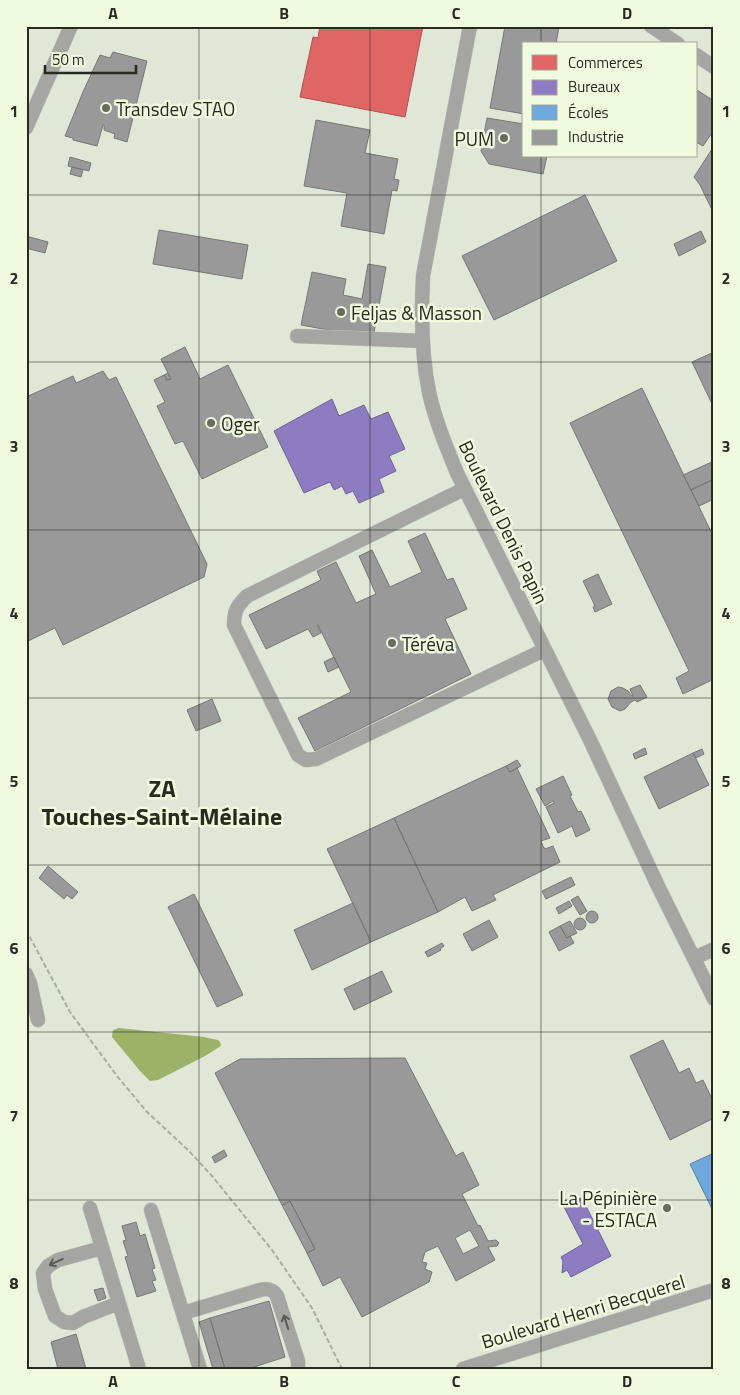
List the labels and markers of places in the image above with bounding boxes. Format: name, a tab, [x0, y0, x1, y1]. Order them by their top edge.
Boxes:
place label: Transdev STAO	[116, 94, 235, 123]
marker: Transdev STAO	[100, 102, 112, 114]
place label: PUM	[455, 124, 494, 153]
marker: PUM	[498, 132, 510, 144]
place label: Feljas & Masson	[351, 298, 482, 327]
marker: Feljas & Masson	[335, 306, 347, 318]
place label: Oger	[221, 409, 260, 438]
marker: Oger	[205, 417, 217, 429]
place label: Téréva	[402, 629, 455, 658]
marker: Téréva	[386, 637, 398, 649]
place label: La Pépinière - ESTACA	[559, 1183, 657, 1234]
marker: La Pépinière - ESTACA	[661, 1202, 673, 1214]

